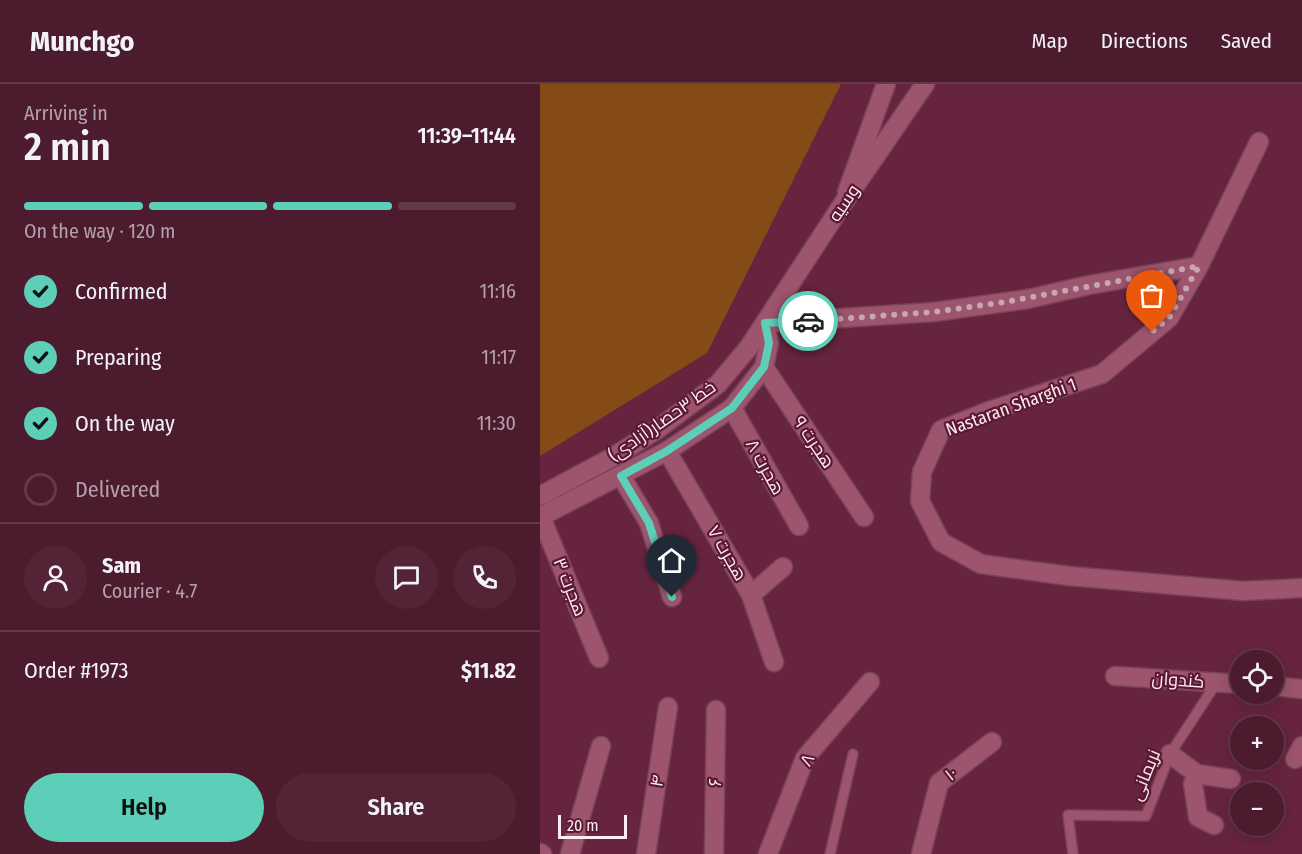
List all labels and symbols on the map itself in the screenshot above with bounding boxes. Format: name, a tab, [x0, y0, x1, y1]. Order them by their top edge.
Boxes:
street label: وسیه	[824, 180, 864, 226]
pin	[1126, 270, 1177, 332]
courier	[778, 291, 838, 351]
street label: Nastaran Sharghi 1	[943, 373, 1079, 441]
street label: خط ۳حصار(آزادی)	[604, 376, 720, 466]
street label: هجرت ۹	[789, 412, 839, 472]
street label: هجرت ۸	[741, 435, 789, 499]
street label: هجرت ۷	[702, 521, 752, 585]
pin	[646, 535, 697, 597]
street label: هجرت ۳	[548, 554, 592, 620]
street label: کندوان	[1151, 667, 1205, 693]
street label: نریمانی	[1125, 746, 1165, 804]
street label: ۸	[795, 750, 819, 770]
street label: ۱۰	[940, 762, 962, 786]
street label: ۴	[645, 773, 669, 789]
street label: ۶	[704, 778, 726, 786]
scale bar	[558, 812, 627, 840]

